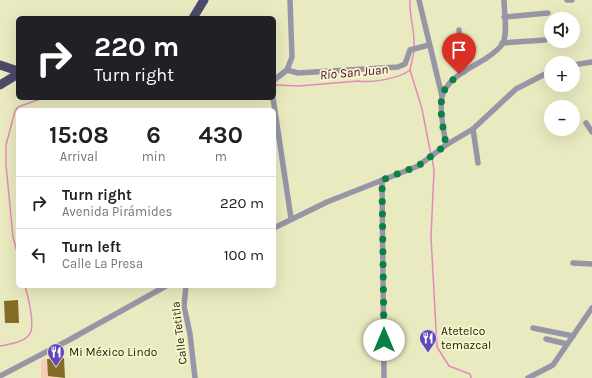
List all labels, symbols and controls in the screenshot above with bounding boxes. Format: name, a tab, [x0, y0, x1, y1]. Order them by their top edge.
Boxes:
map controls	[544, 12, 580, 136]
button: sound	[544, 12, 580, 48]
text: 220 m	[94, 30, 179, 63]
icon: right	[28, 32, 80, 84]
pin	[442, 33, 476, 74]
icon: arrive	[448, 39, 470, 61]
button: +	[544, 56, 580, 92]
water label: Río San Juan	[319, 62, 389, 82]
text: Turn right	[94, 64, 174, 86]
button: −	[544, 100, 580, 136]
text: 15:08	[49, 121, 109, 149]
text: 6	[146, 121, 161, 149]
text: 430	[199, 121, 243, 149]
text: Arrival	[60, 149, 98, 164]
text: min	[142, 149, 166, 164]
text: m	[215, 149, 227, 164]
text: Turn right	[62, 186, 132, 204]
icon: right	[28, 192, 50, 214]
text: 220 m	[220, 194, 264, 212]
text: Avenida Pirámides	[62, 204, 172, 219]
text: Turn left	[62, 238, 121, 256]
icon: left	[28, 244, 50, 266]
text: 100 m	[224, 246, 264, 264]
text: Calle La Presa	[62, 256, 143, 271]
street label: Calle Tetitla	[168, 301, 190, 365]
position arrow	[363, 319, 405, 361]
place label: Atetelco temazcal	[441, 324, 491, 352]
restaurant icon: Atetelco temazcal	[418, 328, 438, 353]
restaurant icon: Mi México Lindo	[46, 342, 66, 367]
place label: Mi México Lindo	[69, 345, 157, 359]

